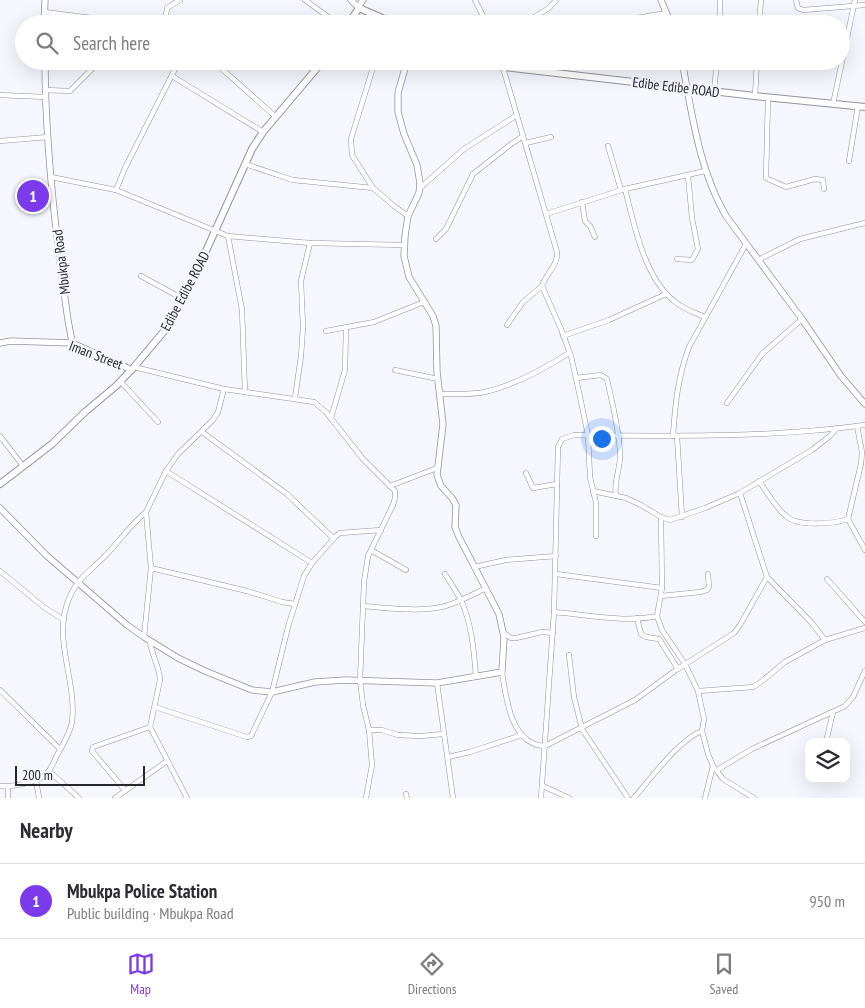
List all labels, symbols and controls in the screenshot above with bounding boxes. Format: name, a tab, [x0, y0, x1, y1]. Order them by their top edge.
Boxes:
search box	[15, 15, 850, 70]
icon: search	[33, 29, 61, 57]
text: Search here	[73, 31, 150, 55]
street label: Edibe Edibe ROAD	[631, 73, 721, 101]
pin: 1	[17, 177, 49, 215]
street label: Mbukpa Road	[48, 229, 74, 295]
street label: Edibe Edibe ROAD	[156, 248, 214, 334]
street label: Iman Street	[67, 337, 126, 374]
your location	[589, 426, 615, 452]
map controls	[805, 738, 850, 783]
button: layers	[805, 738, 850, 783]
scale bar	[15, 763, 145, 786]
text: 200 m	[22, 766, 53, 784]
text: Nearby	[20, 817, 73, 844]
text: Mbukpa Police Station	[67, 879, 217, 903]
text: 1	[32, 891, 40, 911]
text: 950 m	[810, 891, 845, 911]
text: Public building · Mbukpa Road	[67, 903, 234, 923]
tab: Map	[127, 950, 155, 998]
tab: Directions	[408, 950, 456, 998]
tab: Saved	[710, 950, 738, 998]

